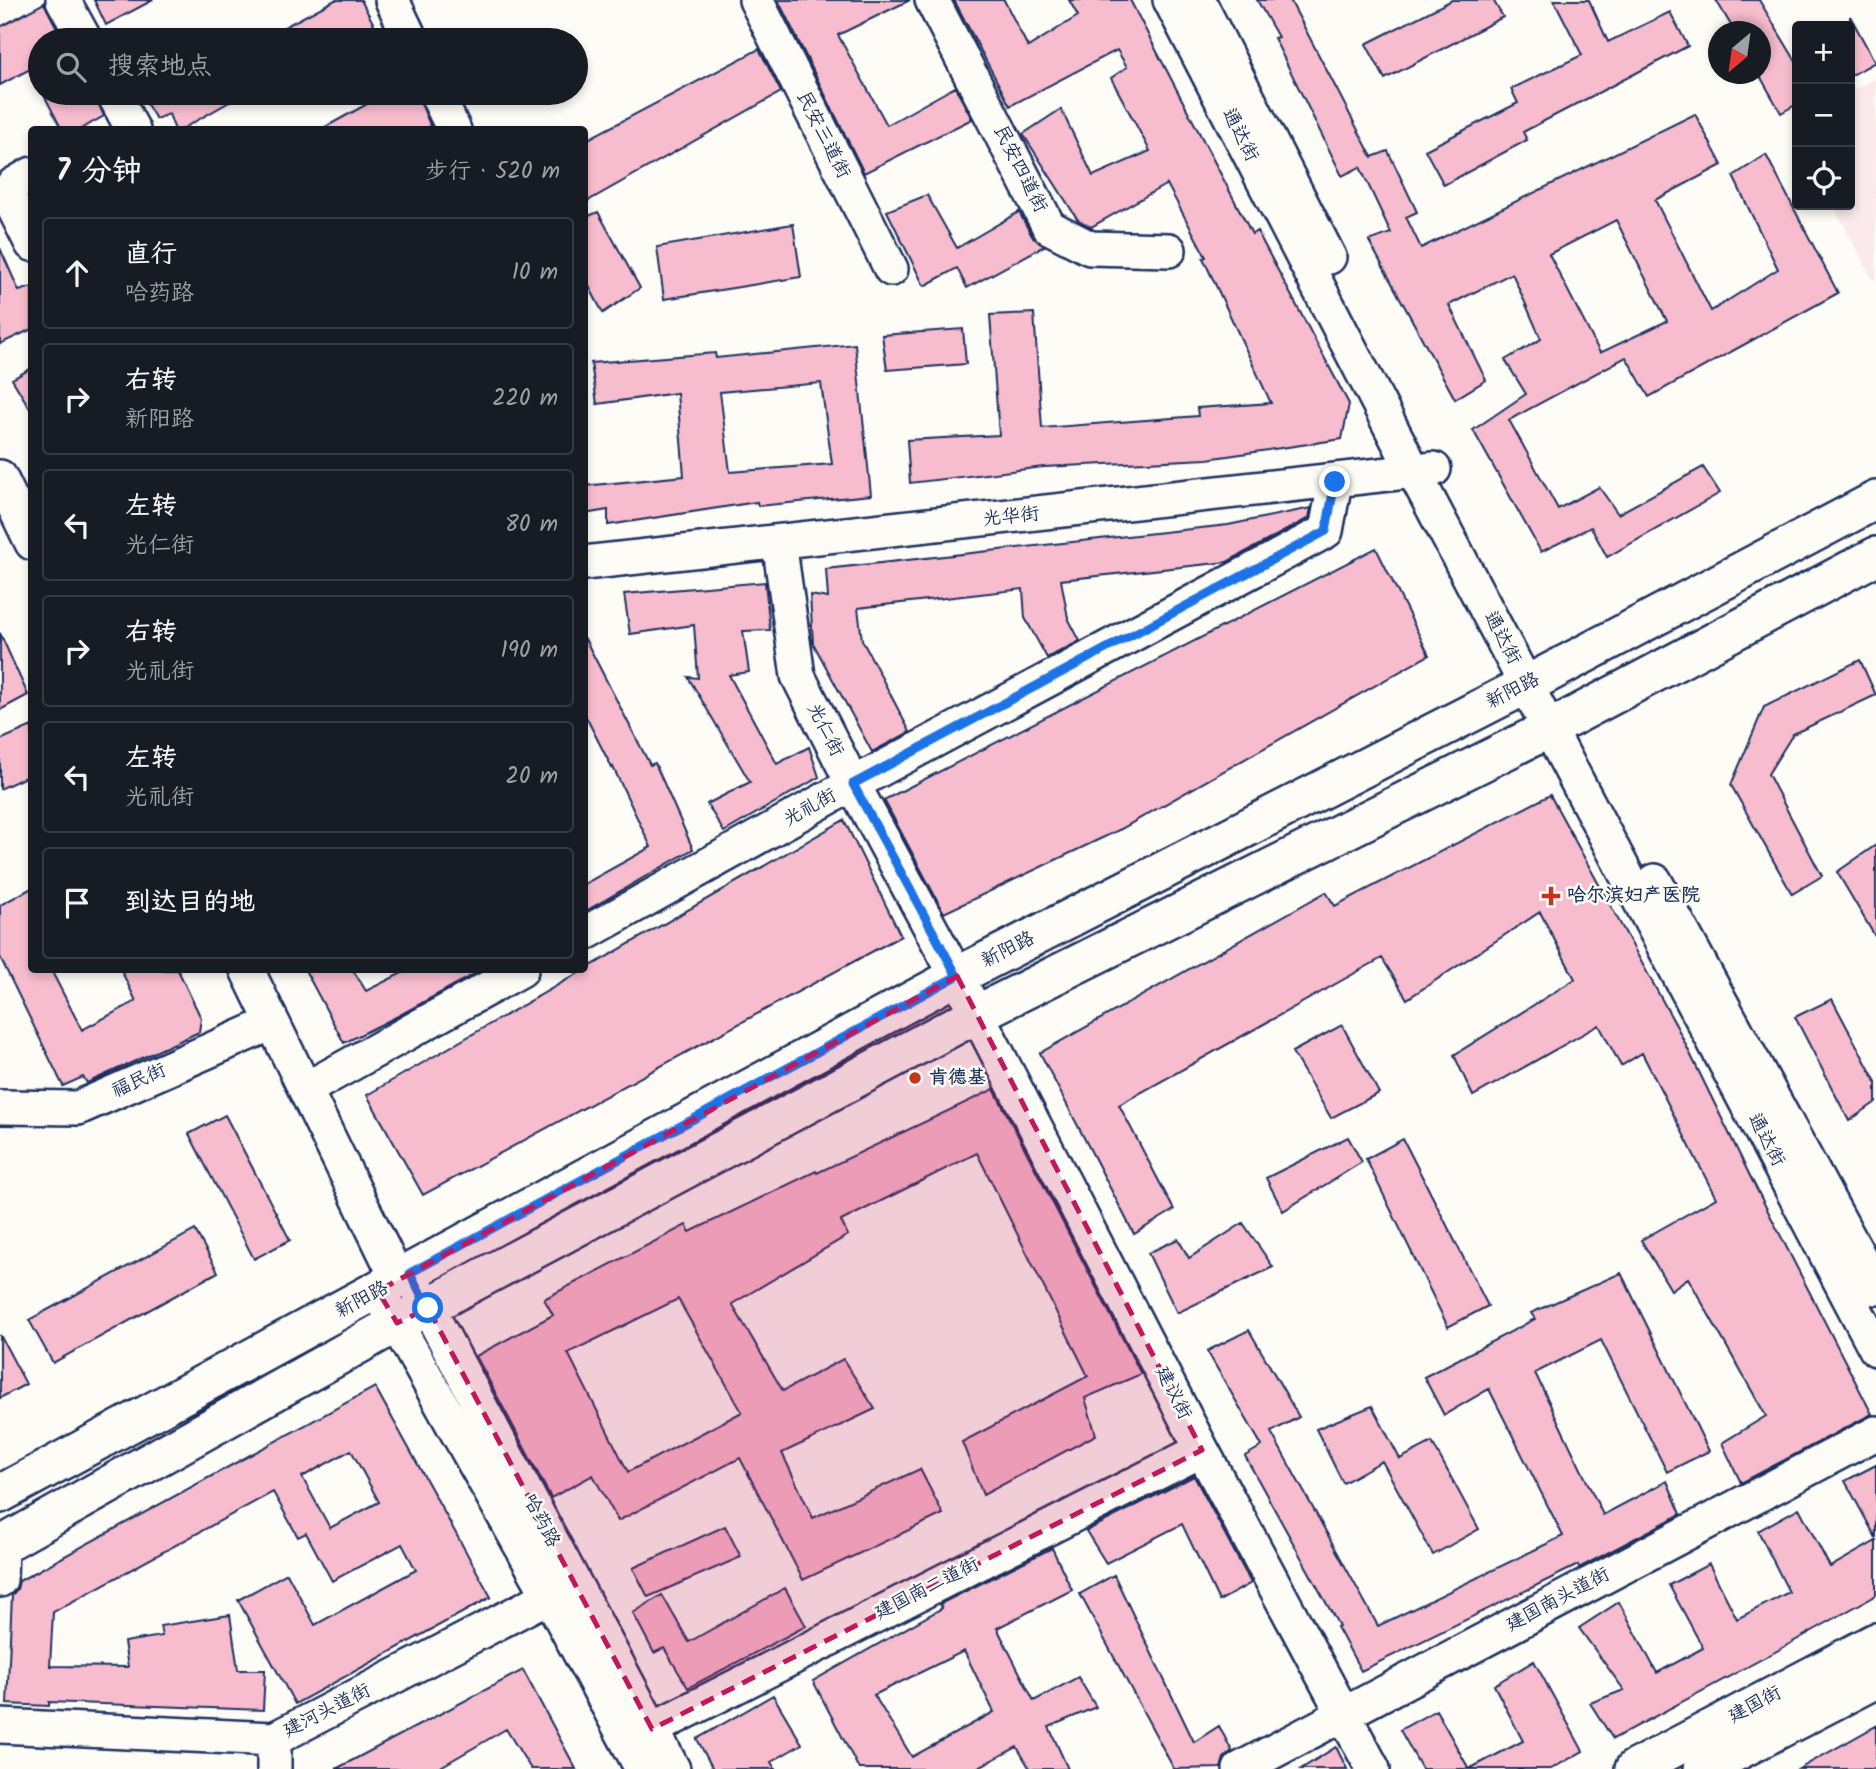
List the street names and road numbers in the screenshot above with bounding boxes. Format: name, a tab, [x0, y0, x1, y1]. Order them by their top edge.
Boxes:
street label: 民安三道街	[788, 86, 858, 184]
street label: 通达街	[1214, 103, 1266, 167]
street label: 民安四道街	[985, 120, 1055, 218]
street label: 光华街	[981, 499, 1041, 535]
street label: 通达街	[1475, 606, 1529, 670]
street label: 新阳路	[1481, 665, 1545, 717]
street label: 光仁街	[799, 698, 851, 762]
street label: 光礼街	[778, 781, 842, 835]
street label: 新阳路	[976, 924, 1040, 976]
street label: 福民街	[107, 1056, 171, 1106]
street label: 通达街	[1739, 1108, 1793, 1172]
street label: 新阳路	[330, 1273, 394, 1327]
street label: 建议街	[1147, 1361, 1199, 1425]
street label: 哈药路	[514, 1489, 568, 1553]
street label: 建国南二道街	[869, 1550, 985, 1628]
street label: 建国南头道街	[1501, 1560, 1615, 1640]
street label: 建河头道街	[278, 1676, 376, 1746]
street label: 建国街	[1723, 1678, 1787, 1732]

